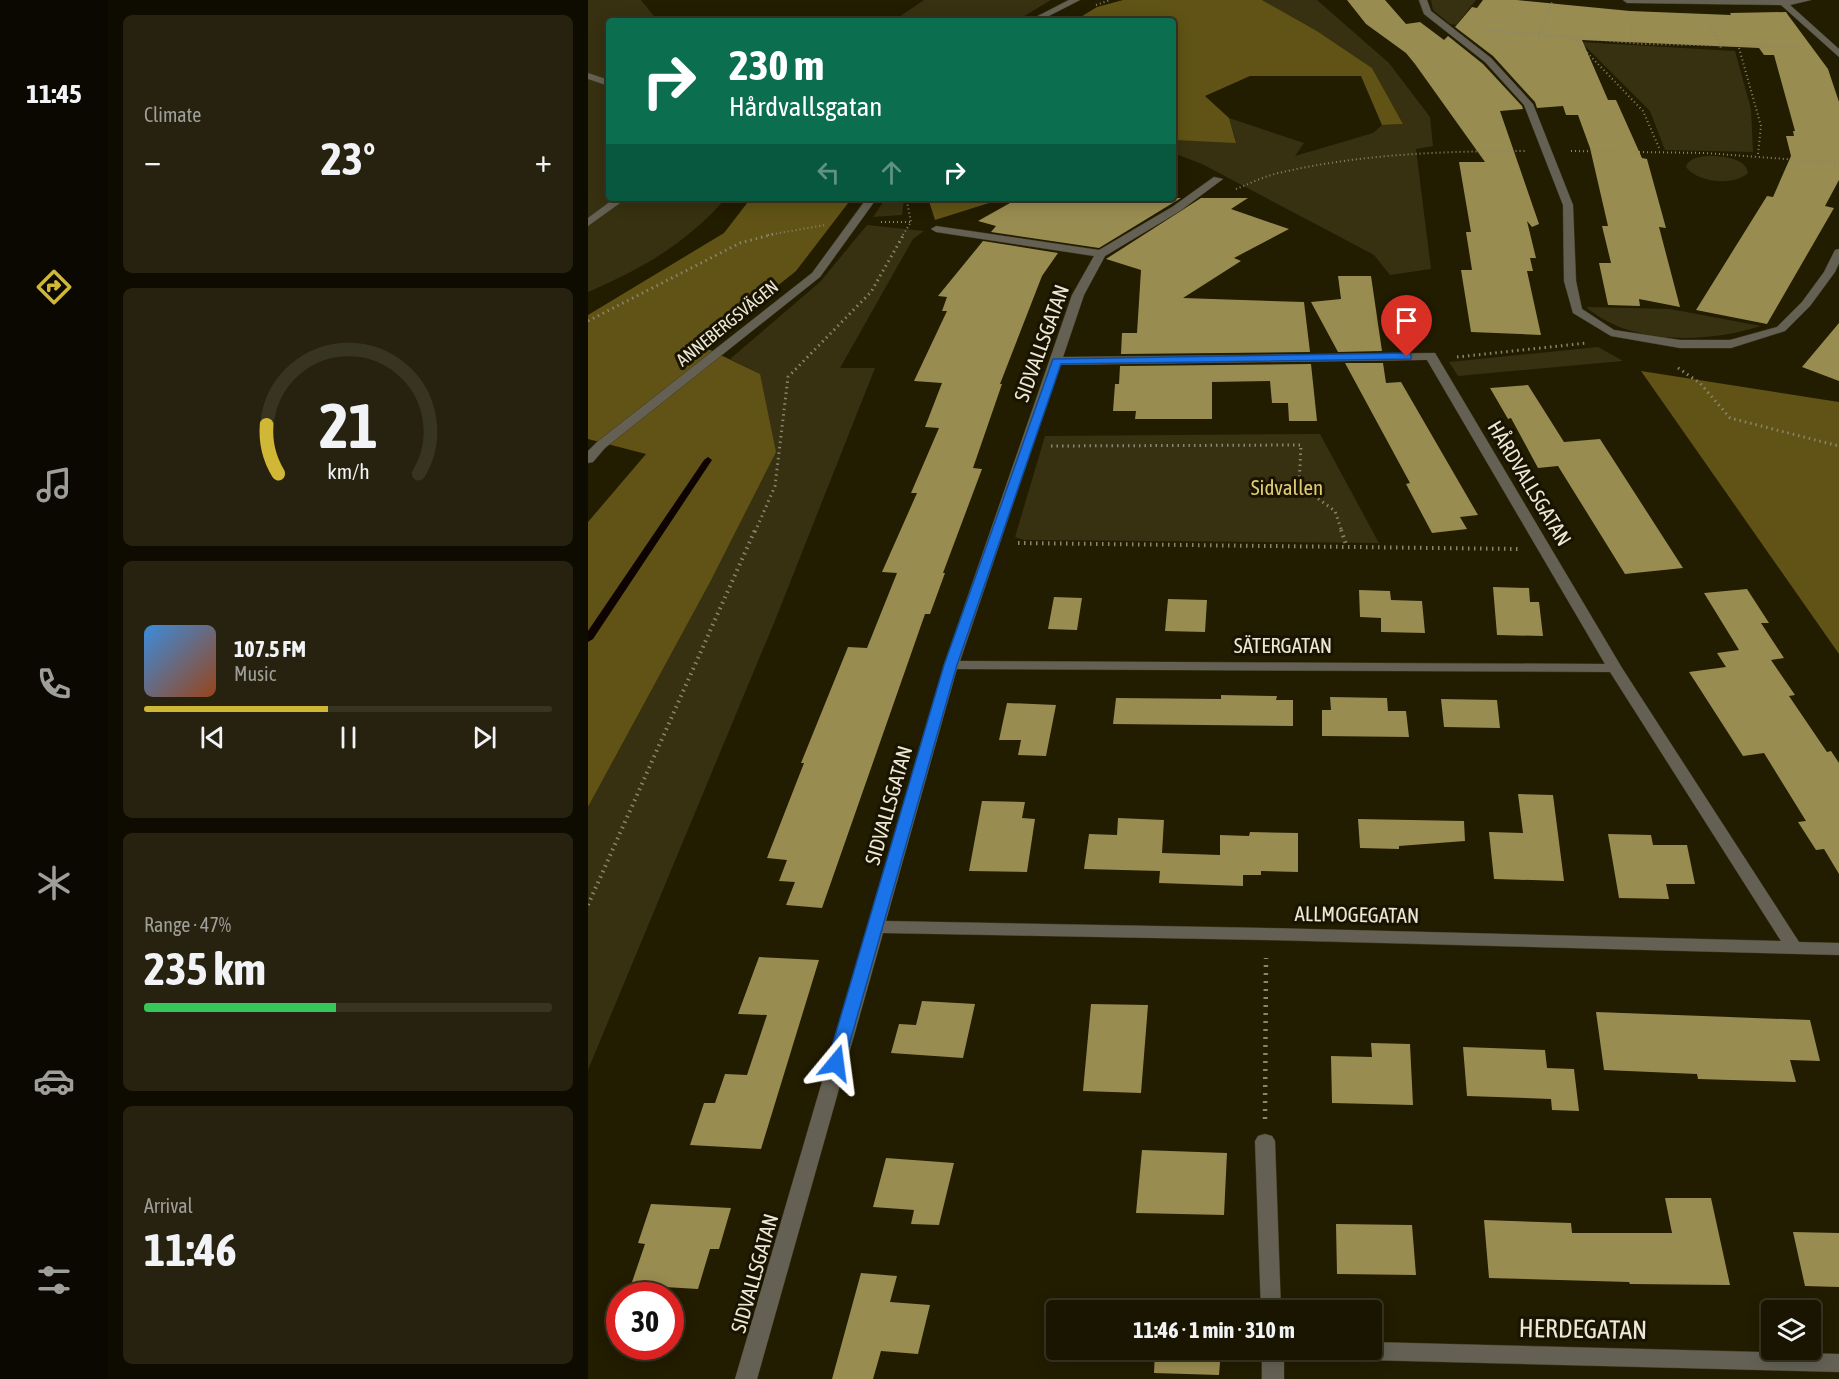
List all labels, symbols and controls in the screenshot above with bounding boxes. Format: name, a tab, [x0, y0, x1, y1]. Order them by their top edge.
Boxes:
text: 230 m	[729, 41, 824, 89]
icon: right	[630, 42, 708, 120]
text: 11:45	[26, 78, 82, 109]
text: Hårdvallsgatan	[729, 91, 882, 122]
text: Climate	[144, 103, 201, 126]
text: 23°	[321, 133, 375, 185]
text: −	[144, 141, 161, 179]
text: +	[535, 141, 552, 179]
icon: left	[812, 156, 845, 189]
icon: ahead	[875, 156, 908, 189]
icon: right	[938, 156, 971, 189]
icon: directions	[33, 266, 75, 308]
street label: ANNEBERGSVÄGEN	[672, 276, 782, 370]
street label: SIDVALLSGATAN	[1009, 281, 1073, 405]
pin	[1381, 295, 1432, 357]
icon: arrive	[1390, 304, 1423, 337]
text: 21	[319, 390, 377, 461]
street label: HÅRDVALLSGATAN	[1483, 416, 1577, 550]
text: km/h	[327, 459, 369, 484]
icon: music	[33, 464, 75, 506]
park label: Sidvallen	[1251, 475, 1323, 499]
street label: SÄTERGATAN	[1234, 633, 1332, 657]
text: 107.5 FM	[234, 636, 306, 662]
text: Music	[234, 662, 276, 685]
icon: phone	[33, 663, 75, 705]
icon: previous	[196, 721, 229, 754]
icon: pause	[332, 721, 365, 754]
icon: next	[468, 721, 501, 754]
street label: SIDVALLSGATAN	[860, 743, 916, 867]
icon: climate	[33, 862, 75, 904]
street label: ALLMOGEGATAN	[1295, 901, 1419, 927]
text: Range · 47%	[144, 913, 231, 936]
text: 235 km	[144, 943, 266, 995]
position arrow	[804, 1031, 868, 1095]
icon: car	[33, 1060, 75, 1102]
text: Arrival	[144, 1194, 193, 1217]
street label: SIDVALLSGATAN	[726, 1211, 782, 1335]
text: 11:46	[144, 1224, 237, 1276]
icon: filters	[33, 1259, 75, 1301]
speed limit sign: 30	[606, 1282, 684, 1360]
map controls	[1761, 1300, 1821, 1360]
button: layers	[1761, 1300, 1821, 1360]
street label: HERDEGATAN	[1518, 1313, 1648, 1345]
text: 11:46 · 1 min · 310 m	[1133, 1317, 1295, 1343]

